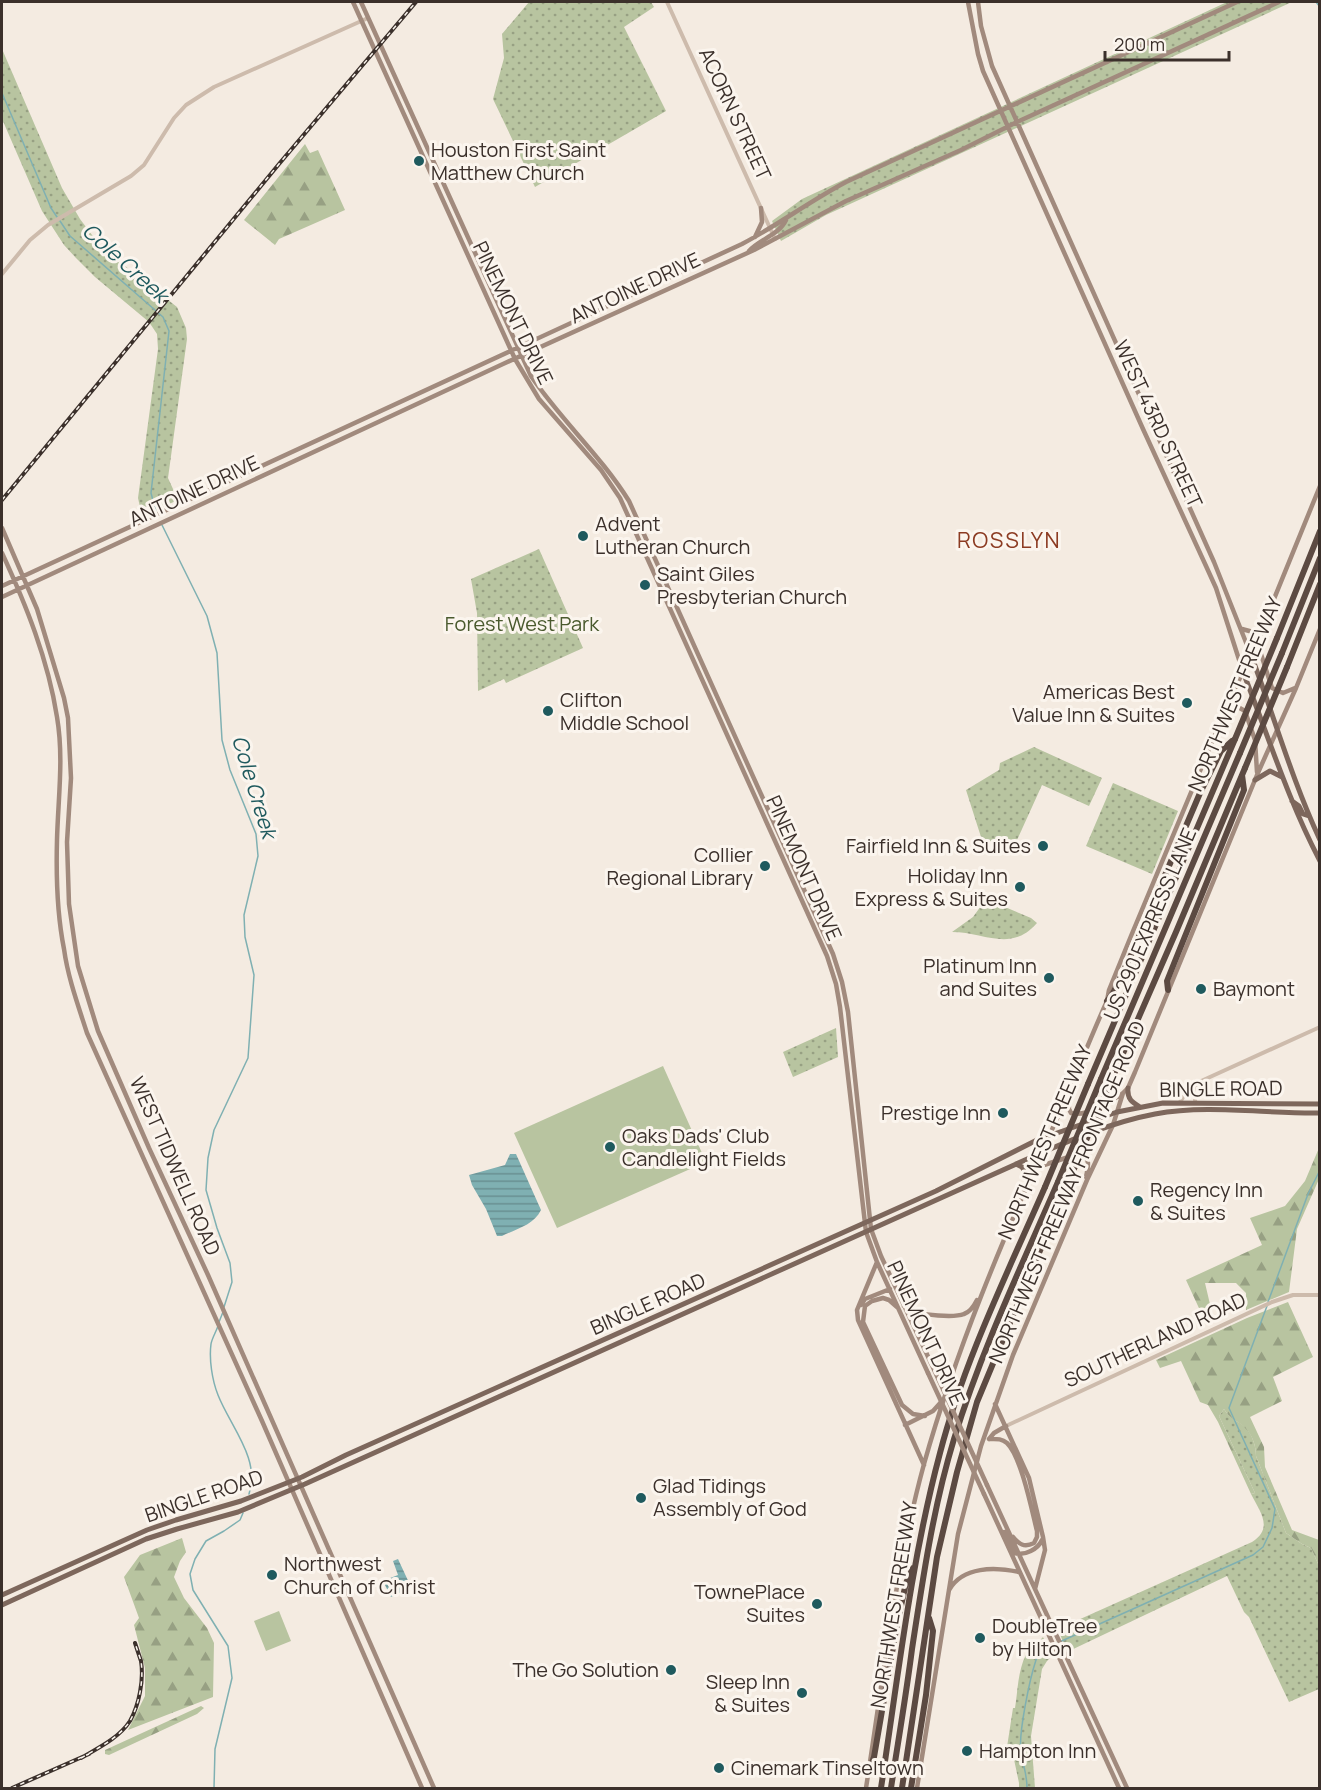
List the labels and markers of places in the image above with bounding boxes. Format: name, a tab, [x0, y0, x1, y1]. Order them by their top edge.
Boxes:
place label: Houston First Saint Matthew Church	[431, 136, 606, 186]
marker: Houston First Saint Matthew Church	[412, 154, 426, 168]
place label: Advent Lutheran Church	[595, 510, 751, 560]
marker: Advent Lutheran Church	[576, 529, 590, 543]
place label: Saint Giles Presbyterian Church	[657, 560, 847, 610]
marker: Saint Giles Presbyterian Church	[638, 578, 652, 592]
place label: Americas Best Value Inn & Suites	[1012, 678, 1175, 728]
place label: Clifton Middle School	[560, 686, 689, 736]
marker: Americas Best Value Inn & Suites	[1180, 696, 1194, 710]
marker: Clifton Middle School	[541, 704, 555, 718]
place label: Fairfield Inn & Suites	[846, 832, 1031, 859]
marker: Fairfield Inn & Suites	[1036, 839, 1050, 853]
place label: Collier Regional Library	[606, 841, 753, 891]
marker: Collier Regional Library	[758, 859, 772, 873]
place label: Holiday Inn Express & Suites	[855, 862, 1008, 912]
marker: Holiday Inn Express & Suites	[1013, 880, 1027, 894]
place label: Platinum Inn and Suites	[923, 952, 1037, 1002]
marker: Platinum Inn and Suites	[1042, 971, 1056, 985]
place label: Baymont	[1213, 975, 1295, 1002]
marker: Baymont	[1194, 982, 1208, 996]
place label: Prestige Inn	[881, 1099, 991, 1126]
marker: Prestige Inn	[996, 1106, 1010, 1120]
place label: Oaks Dads' Club Candlelight Fields	[622, 1122, 786, 1172]
marker: Oaks Dads' Club Candlelight Fields	[603, 1140, 617, 1154]
place label: Regency Inn & Suites	[1150, 1176, 1263, 1226]
marker: Regency Inn & Suites	[1131, 1194, 1145, 1208]
place label: Glad Tidings Assembly of God	[653, 1472, 807, 1522]
marker: Glad Tidings Assembly of God	[634, 1491, 648, 1505]
place label: Northwest Church of Christ	[284, 1550, 436, 1600]
marker: Northwest Church of Christ	[265, 1568, 279, 1582]
place label: TownePlace Suites	[694, 1578, 805, 1628]
marker: TownePlace Suites	[810, 1597, 824, 1611]
place label: DoubleTree by Hilton	[992, 1612, 1097, 1662]
marker: DoubleTree by Hilton	[973, 1631, 987, 1645]
place label: The Go Solution	[512, 1656, 659, 1683]
marker: The Go Solution	[664, 1663, 678, 1677]
place label: Sleep Inn & Suites	[706, 1668, 790, 1718]
marker: Sleep Inn & Suites	[795, 1686, 809, 1700]
place label: Hampton Inn	[979, 1737, 1096, 1764]
marker: Hampton Inn	[960, 1744, 974, 1758]
place label: Cinemark Tinseltown	[731, 1754, 924, 1781]
marker: Cinemark Tinseltown	[712, 1761, 726, 1775]

